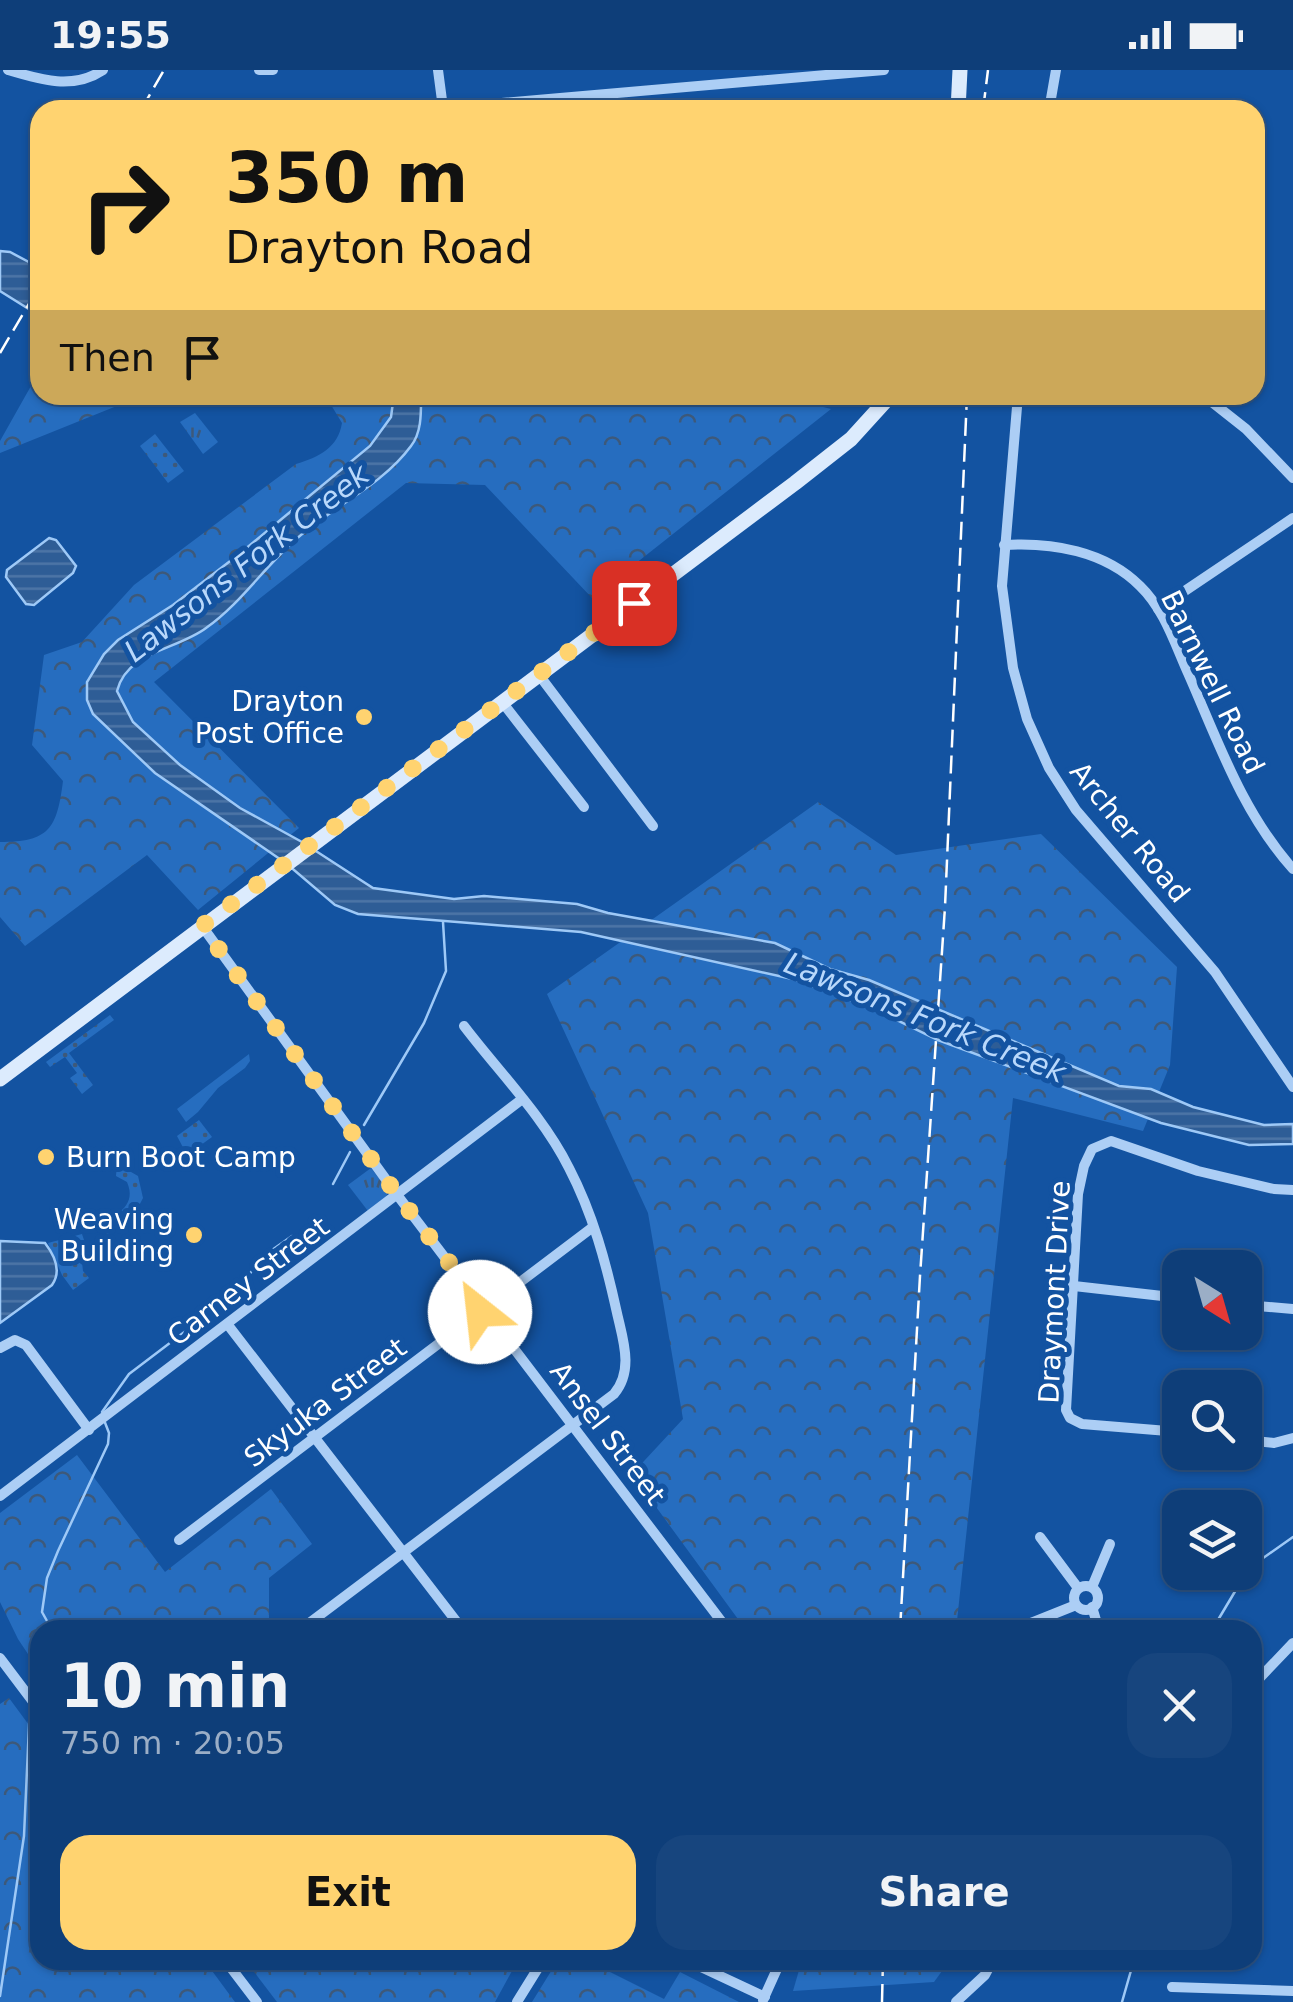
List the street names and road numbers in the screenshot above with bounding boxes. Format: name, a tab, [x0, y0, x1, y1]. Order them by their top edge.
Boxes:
street label: Barnwell Road	[1154, 585, 1271, 779]
street label: Archer Road	[1063, 755, 1196, 909]
street label: Draymont Drive	[1032, 1180, 1077, 1404]
street label: Carney Street	[161, 1210, 335, 1353]
street label: Skyuka Street	[238, 1331, 413, 1474]
street label: Ansel Street	[543, 1355, 672, 1511]

